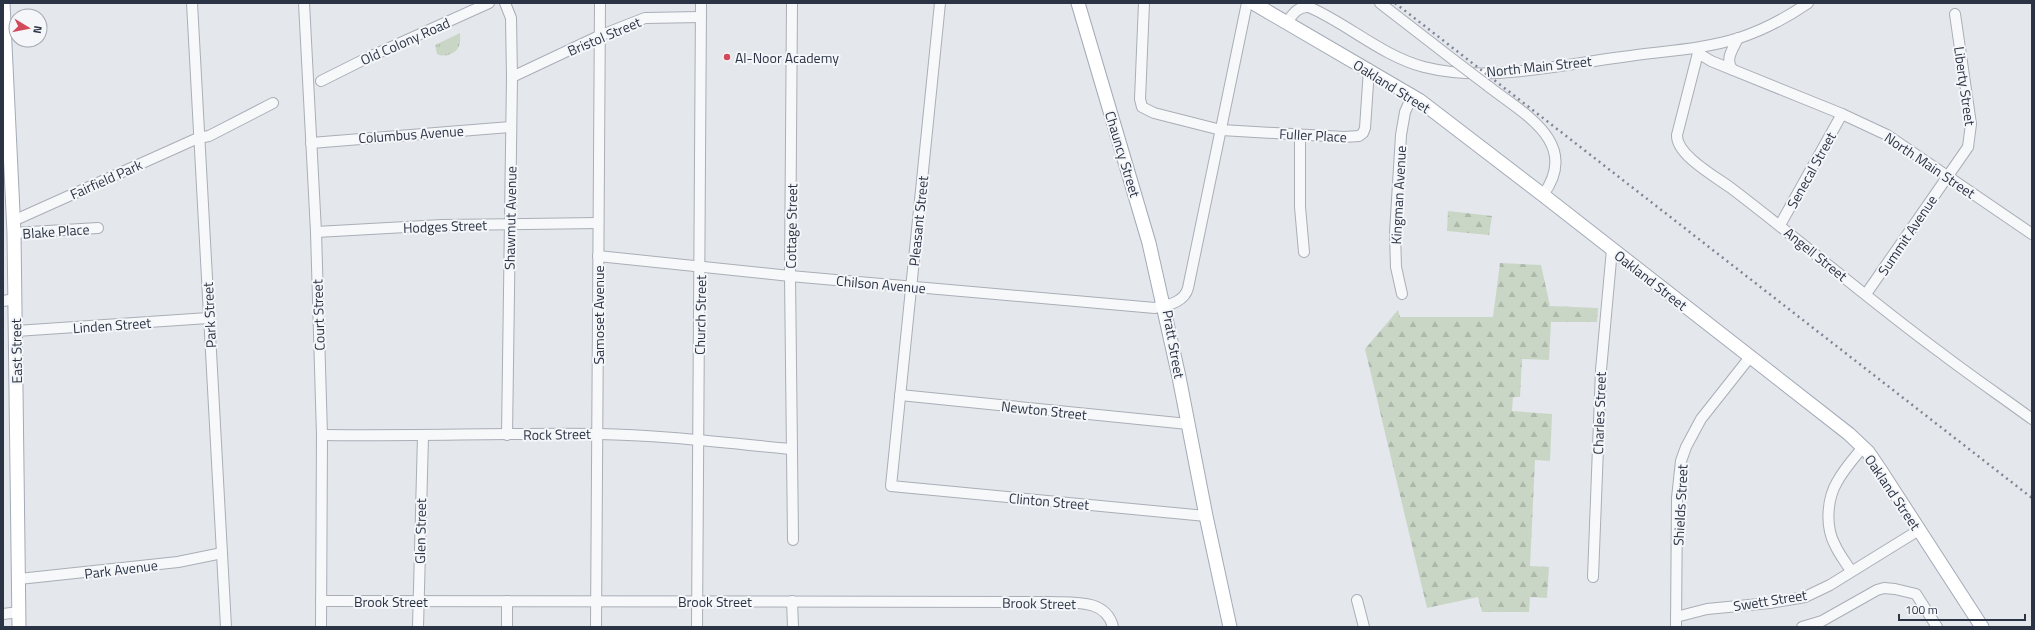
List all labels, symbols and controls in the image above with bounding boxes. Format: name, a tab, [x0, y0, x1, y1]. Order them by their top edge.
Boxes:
north arrow	[8, 8, 48, 48]
street label: Bristol Street	[564, 11, 644, 61]
street label: Old Colony Road	[357, 12, 453, 70]
text: N	[29, 25, 46, 35]
street label: Liberty Street	[1949, 45, 1981, 127]
place label: Al-Noor Academy	[735, 47, 839, 68]
street label: North Main Street	[1485, 50, 1593, 82]
marker: Al-Noor Academy	[722, 52, 732, 62]
street label: Oakland Street	[1349, 54, 1435, 118]
street label: Chauncy Street	[1100, 108, 1146, 200]
street label: Columbus Avenue	[358, 120, 464, 148]
street label: Fuller Place	[1279, 123, 1347, 147]
street label: North Main Street	[1880, 127, 1980, 203]
street label: Senecal Street	[1781, 128, 1841, 212]
street label: Kingman Avenue	[1385, 145, 1411, 245]
street label: Fairfield Park	[67, 154, 146, 204]
street label: Shawmut Avenue	[499, 166, 521, 270]
street label: Pleasant Street	[903, 175, 933, 267]
street label: Cottage Street	[780, 183, 802, 269]
street label: Summit Avenue	[1872, 190, 1942, 280]
street label: Hodges Street	[403, 214, 487, 238]
street label: Blake Place	[22, 218, 90, 244]
street label: Angell Street	[1780, 222, 1852, 286]
street label: Oakland Street	[1610, 245, 1692, 315]
street label: Samoset Avenue	[588, 265, 609, 365]
street label: Chilson Avenue	[835, 270, 927, 298]
street label: Church Street	[689, 275, 711, 355]
street label: Court Street	[306, 279, 330, 351]
street label: Park Street	[197, 281, 221, 348]
street label: Pratt Street	[1158, 308, 1190, 380]
street label: Linden Street	[72, 312, 152, 338]
street label: East Street	[5, 318, 27, 384]
street label: Charles Street	[1587, 371, 1611, 455]
street label: Newton Street	[1000, 395, 1088, 425]
street label: Rock Street	[523, 423, 591, 445]
street label: Oakland Street	[1860, 450, 1926, 534]
street label: Shields Street	[1667, 464, 1693, 546]
street label: Clinton Street	[1008, 487, 1090, 515]
street label: Glen Street	[409, 498, 431, 564]
street label: Park Avenue	[83, 554, 159, 584]
street label: Swett Street	[1732, 584, 1808, 616]
street label: Brook Street	[354, 591, 428, 612]
street label: Brook Street	[678, 591, 752, 612]
street label: Brook Street	[1002, 592, 1076, 614]
scale bar	[1899, 596, 2025, 622]
text: 100 m	[1905, 600, 1938, 619]

